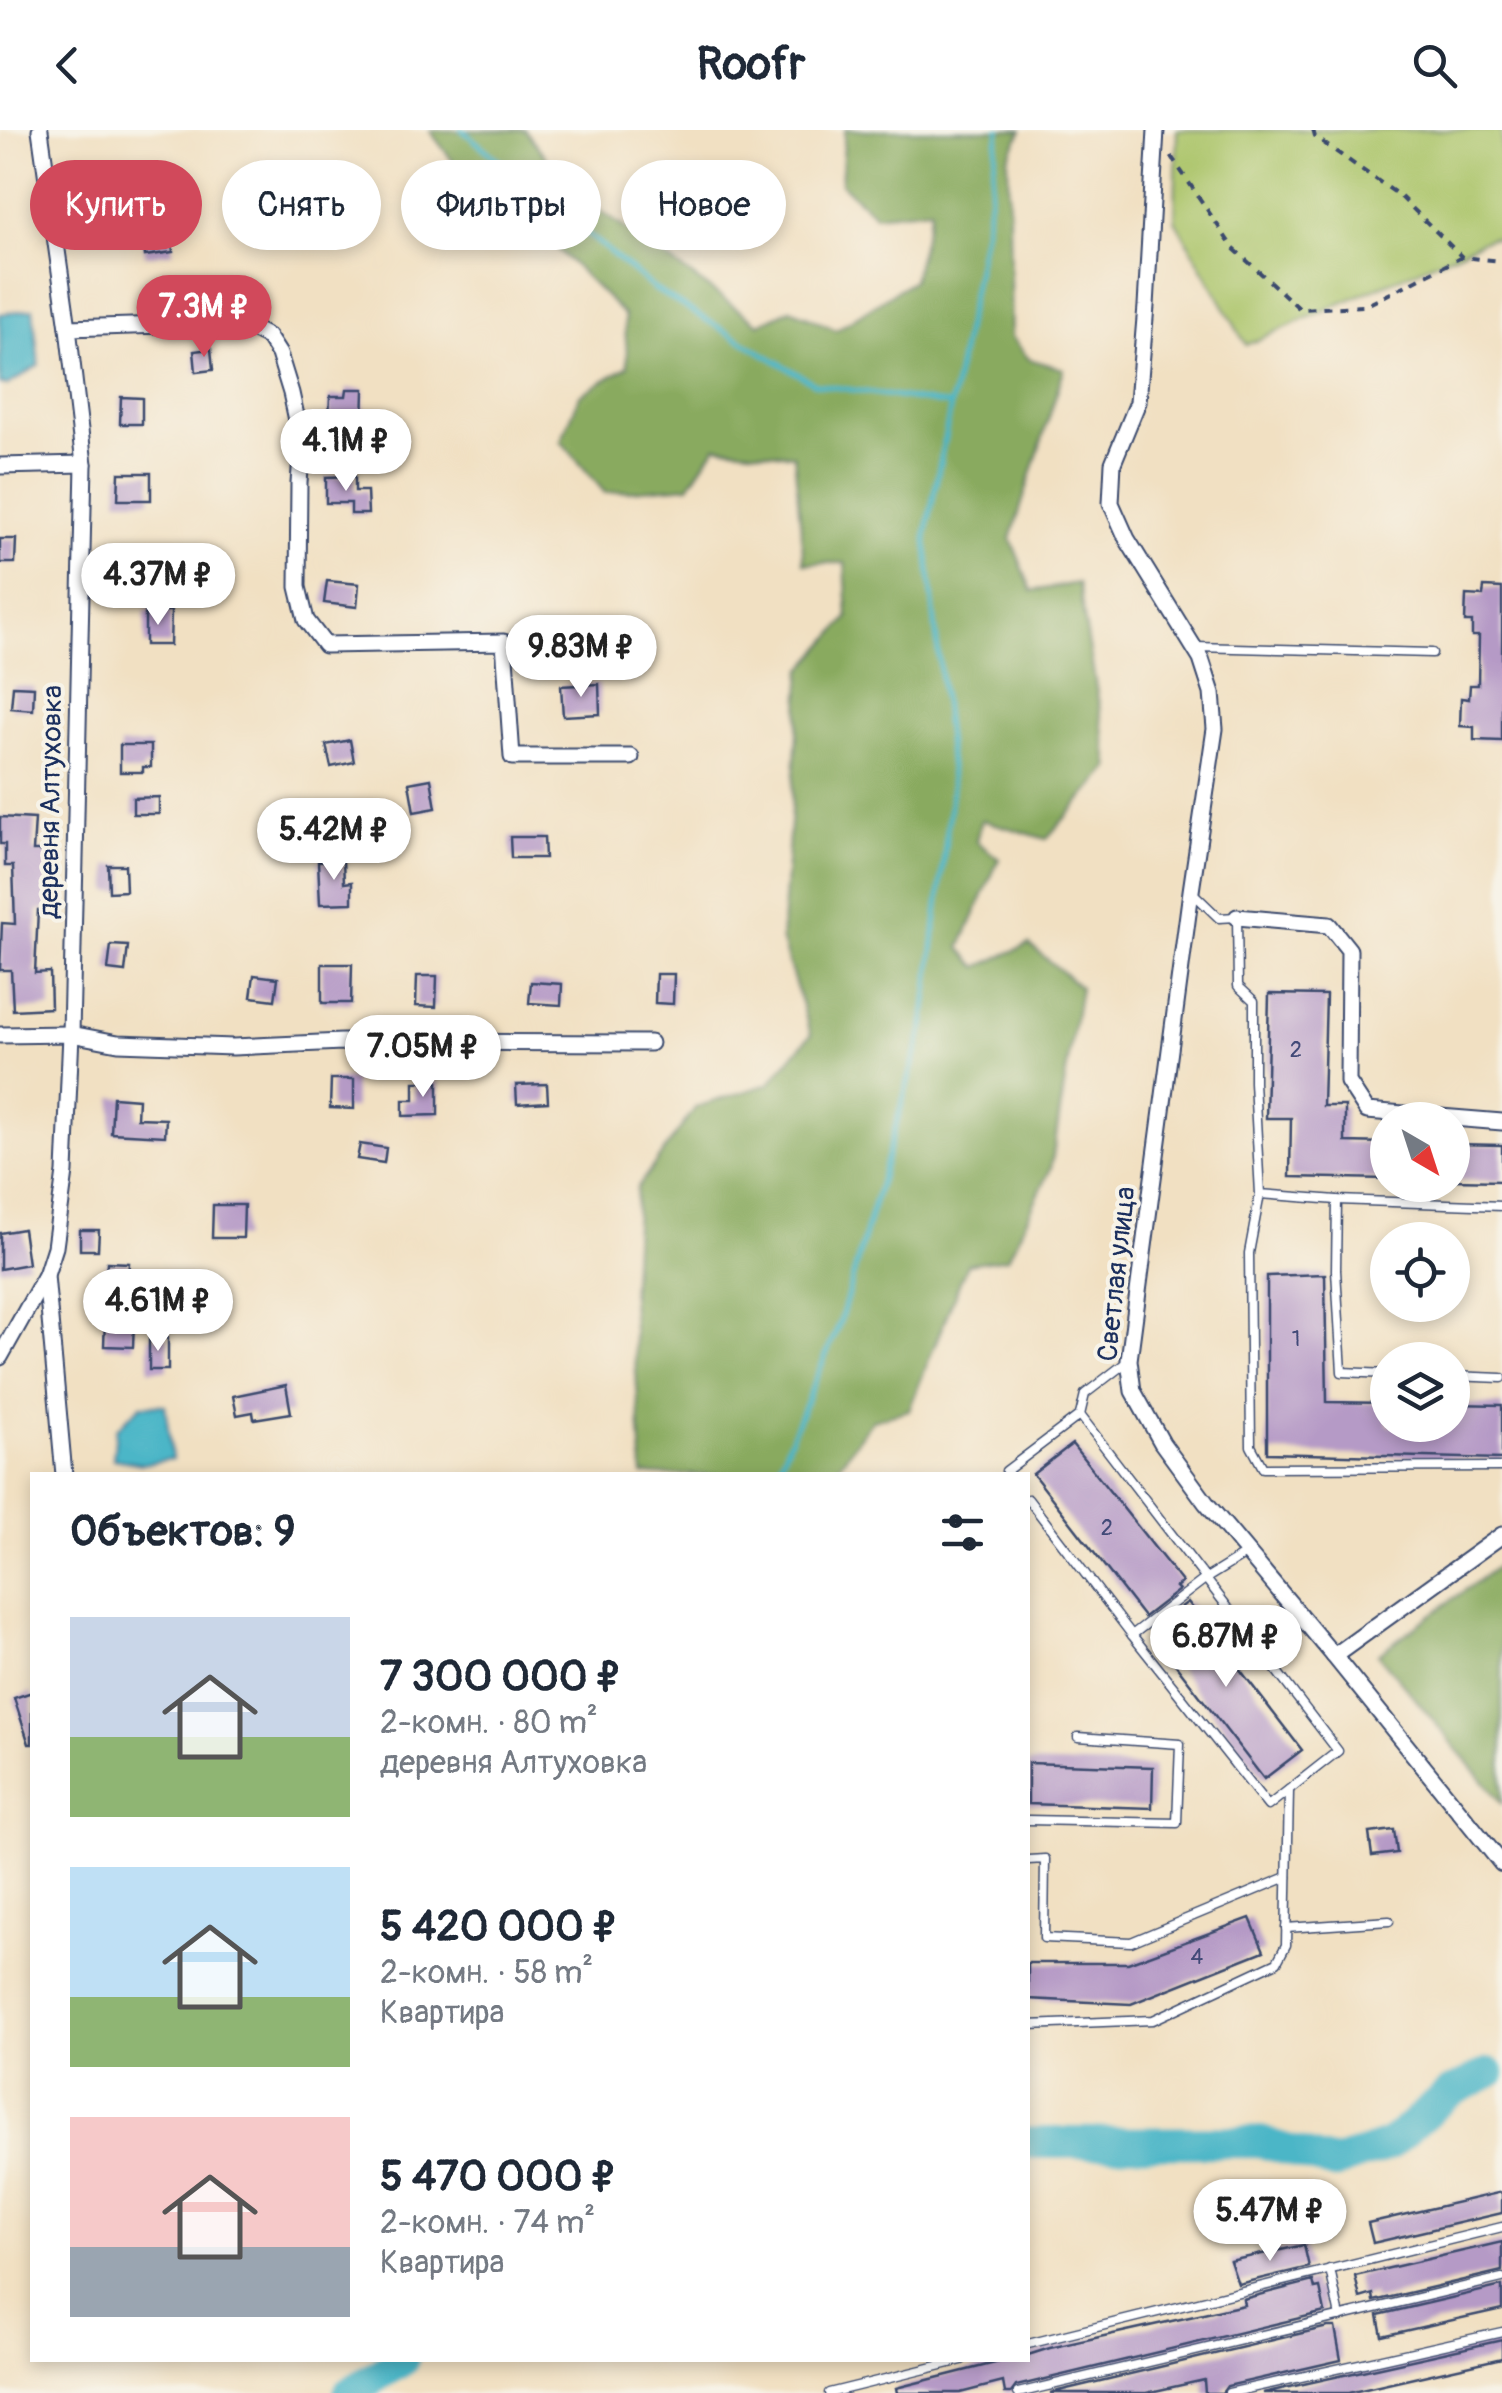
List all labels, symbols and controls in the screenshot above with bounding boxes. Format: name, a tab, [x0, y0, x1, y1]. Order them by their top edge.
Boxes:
text: Roofr	[697, 37, 805, 93]
icon: back	[40, 38, 95, 93]
icon: search	[1407, 38, 1462, 93]
chip: Купить	[30, 160, 202, 250]
chip: Снять	[222, 160, 381, 250]
chip: Фильтры	[401, 160, 601, 250]
chip: Новое	[621, 160, 786, 250]
pin: 7.3M ₽	[123, 275, 285, 360]
text: 7.3M ₽	[159, 287, 249, 327]
pin: 4.1M ₽	[265, 409, 427, 494]
text: 4.1M ₽	[302, 421, 390, 461]
pin: 4.37M ₽	[66, 543, 250, 628]
text: 4.37M ₽	[103, 555, 213, 595]
pin: 9.83M ₽	[489, 615, 673, 700]
text: 9.83M ₽	[528, 627, 634, 667]
street label: деревня Алтуховка	[31, 685, 71, 919]
pin: 5.42M ₽	[242, 798, 426, 883]
text: 5.42M ₽	[279, 810, 389, 850]
pin: 7.05M ₽	[331, 1015, 515, 1100]
text: 7.05M ₽	[367, 1027, 479, 1067]
house number: 2	[1290, 1036, 1302, 1064]
north arrow	[1370, 1102, 1470, 1202]
map controls	[1370, 1102, 1470, 1442]
street label: Светлая улица	[1090, 1185, 1144, 1363]
button: locate	[1370, 1222, 1470, 1322]
pin: 4.61M ₽	[66, 1269, 250, 1354]
text: 4.61M ₽	[105, 1281, 211, 1321]
house number: 1	[1292, 1325, 1300, 1353]
button: layers	[1370, 1342, 1470, 1442]
icon: filters	[935, 1505, 990, 1560]
text: Объектов: 9	[70, 1506, 295, 1558]
house number: 2	[1101, 1514, 1113, 1542]
pin: 6.87M ₽	[1134, 1605, 1318, 1690]
text: 6.87M ₽	[1172, 1617, 1280, 1657]
text: 7 300 000 ₽	[380, 1651, 622, 1703]
icon: home	[150, 1657, 270, 1777]
text: 2-комн. · 80 m²	[380, 1703, 598, 1743]
text: деревня Алтуховка	[380, 1743, 647, 1783]
text: 5 420 000 ₽	[380, 1901, 618, 1953]
icon: home	[150, 1907, 270, 2027]
house number: 4	[1191, 1943, 1204, 1971]
text: 2-комн. · 58 m²	[380, 1953, 593, 1993]
text: Квартира	[380, 1993, 504, 2033]
text: 5 470 000 ₽	[380, 2151, 617, 2203]
icon: home	[150, 2157, 270, 2277]
pin: 5.47M ₽	[1178, 2179, 1362, 2264]
text: 5.47M ₽	[1215, 2191, 1325, 2231]
text: 2-комн. · 74 m²	[380, 2203, 595, 2243]
text: Квартира	[380, 2243, 504, 2283]

